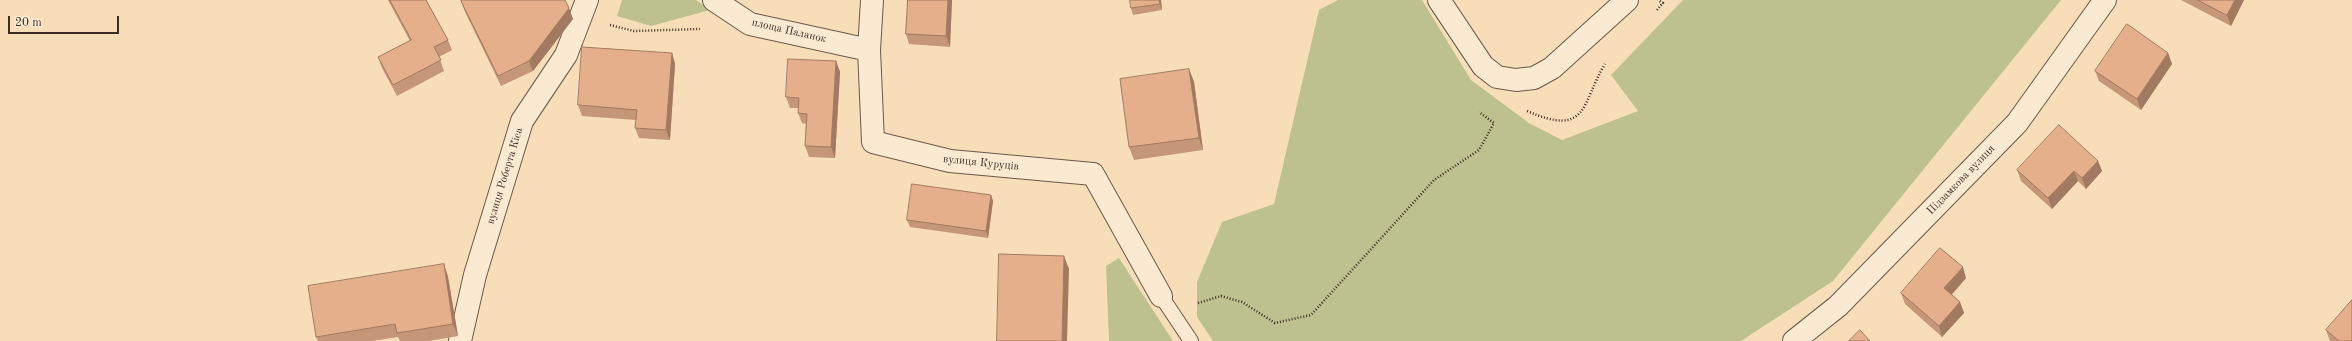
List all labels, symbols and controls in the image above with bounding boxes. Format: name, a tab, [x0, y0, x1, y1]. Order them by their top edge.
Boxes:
scale bar	[10, 8, 121, 34]
street label: площа Паланок	[750, 16, 828, 46]
text: 20 m	[15, 17, 42, 29]
street label: вулиця Роберта Кіса	[484, 126, 526, 226]
street label: Підзамкова вулиця	[1924, 142, 1998, 218]
street label: вулиця Куруців	[942, 152, 1020, 174]

